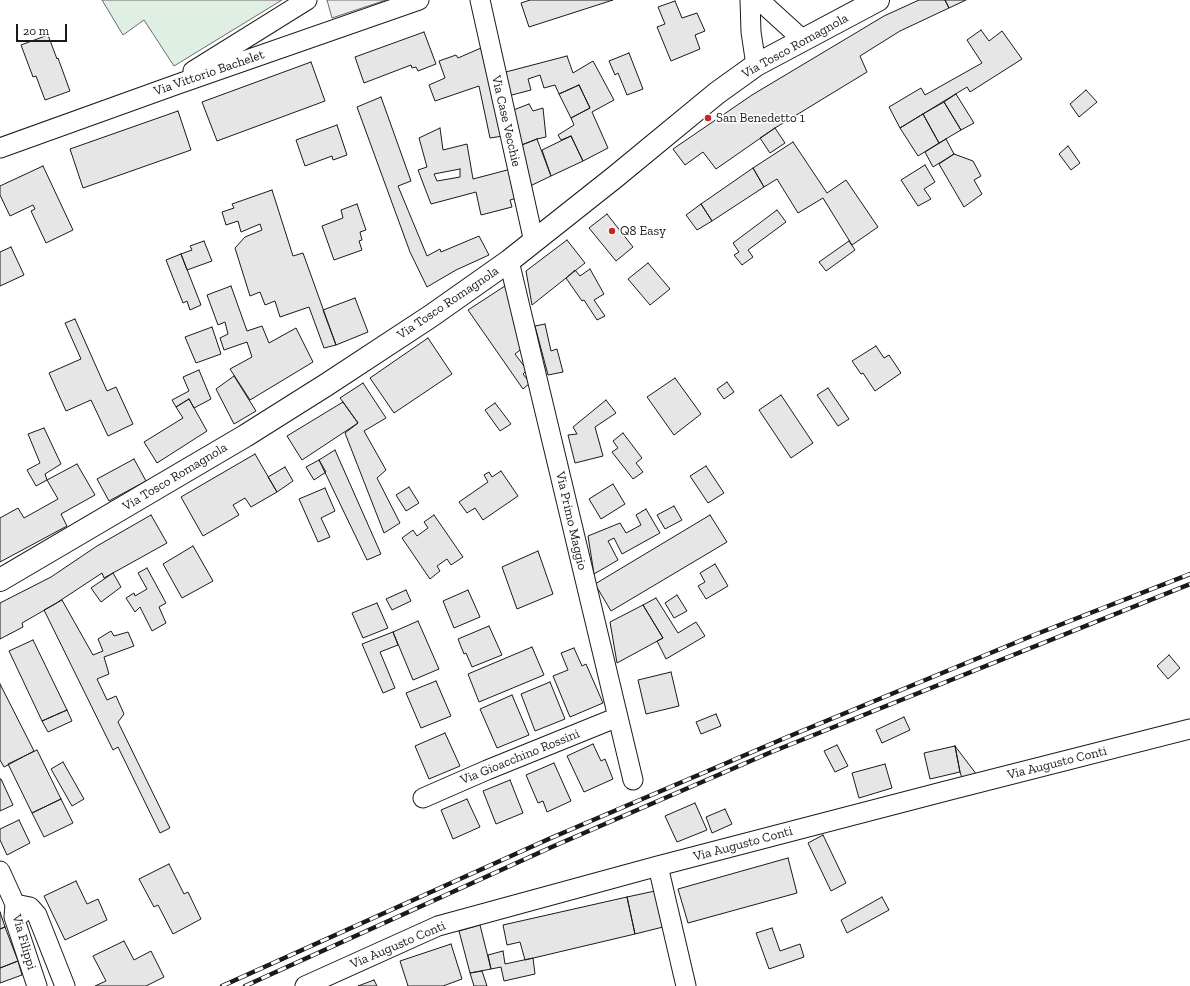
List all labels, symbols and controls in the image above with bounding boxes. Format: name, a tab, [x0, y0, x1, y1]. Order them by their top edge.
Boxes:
street label: Via Tosco Romagnola	[739, 10, 851, 82]
scale bar	[18, 16, 69, 42]
text: 20 m	[23, 24, 49, 38]
street label: Via Vittorio Bachelet	[152, 47, 266, 99]
street label: Via Case Vecchie	[488, 74, 524, 168]
place label: San Benedetto 1	[716, 110, 805, 126]
marker: San Benedetto 1	[703, 113, 713, 123]
place label: Q8 Easy	[620, 223, 666, 239]
marker: Q8 Easy	[607, 226, 617, 236]
street label: Via Tosco Romagnola	[394, 263, 502, 343]
street label: Via Tosco Romagnola	[120, 440, 230, 514]
street label: Via Primo Maggio	[552, 470, 590, 572]
street label: Via Gioacchino Rossini	[458, 726, 582, 788]
street label: Via Augusto Conti	[1006, 743, 1108, 783]
street label: Via Augusto Conti	[692, 823, 794, 865]
street label: Via Filippi	[9, 912, 39, 972]
street label: Via Augusto Conti	[348, 918, 448, 972]

